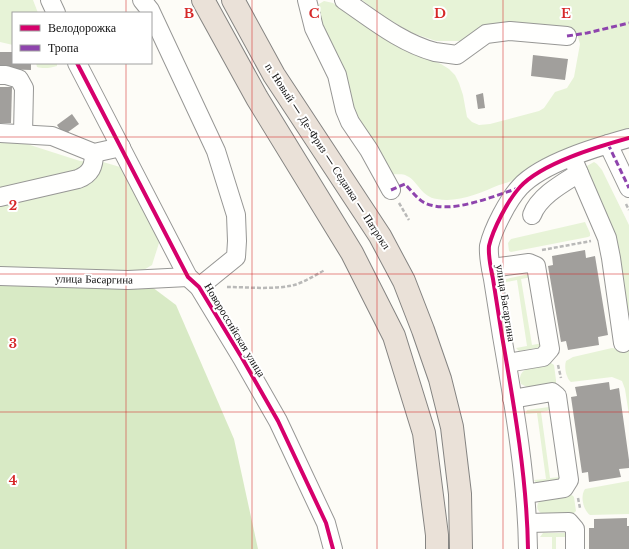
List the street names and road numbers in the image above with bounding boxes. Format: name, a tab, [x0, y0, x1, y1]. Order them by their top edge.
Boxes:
street label: п. Новый — Де-Фриз — Седанка — Патрокл	[262, 60, 394, 252]
street label: улица Басаргина	[493, 263, 519, 343]
street label: улица Басаргина	[55, 271, 133, 287]
street label: Новороссийская улица	[201, 280, 269, 380]

